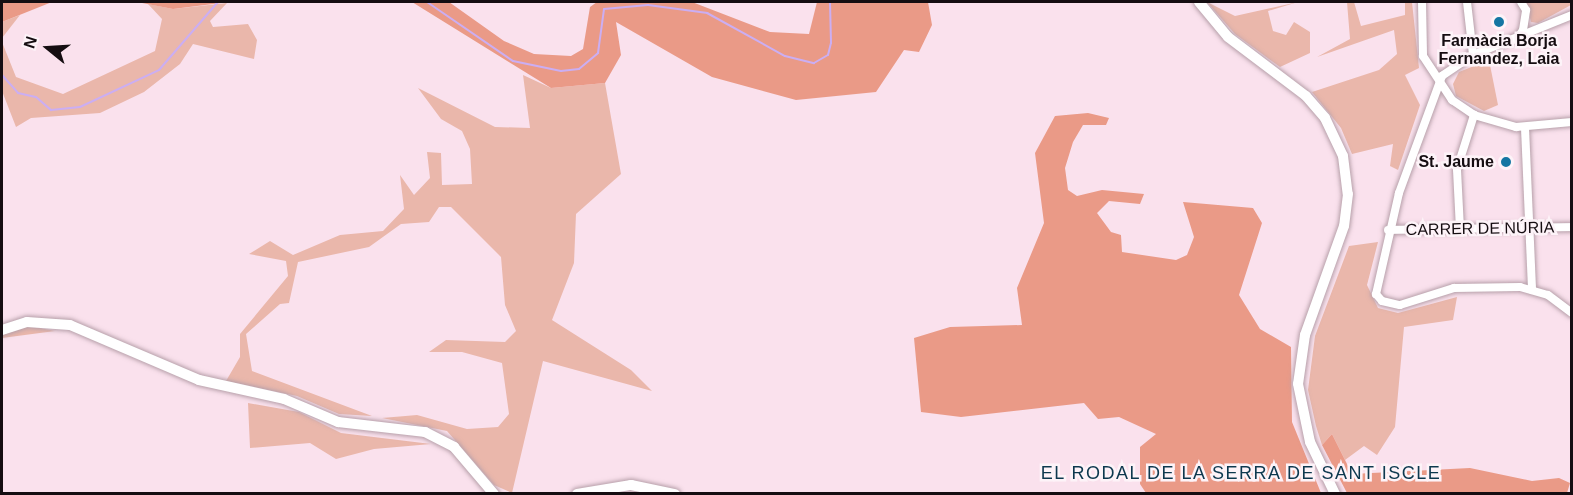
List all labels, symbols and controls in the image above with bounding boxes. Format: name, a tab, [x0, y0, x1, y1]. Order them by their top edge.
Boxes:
marker: Farmàcia Borja Fernandez, Laia	[1492, 15, 1506, 29]
north arrow	[18, 18, 78, 78]
place label: Farmàcia Borja Fernandez, Laia	[1439, 31, 1559, 69]
text: N	[21, 34, 40, 50]
place label: St. Jaume	[1418, 152, 1494, 172]
marker: St. Jaume	[1499, 155, 1513, 169]
street label: CARRER DE NÚRIA	[1406, 218, 1554, 240]
district label: EL RODAL DE LA SERRA DE SANT ISCLE	[1039, 462, 1443, 484]

